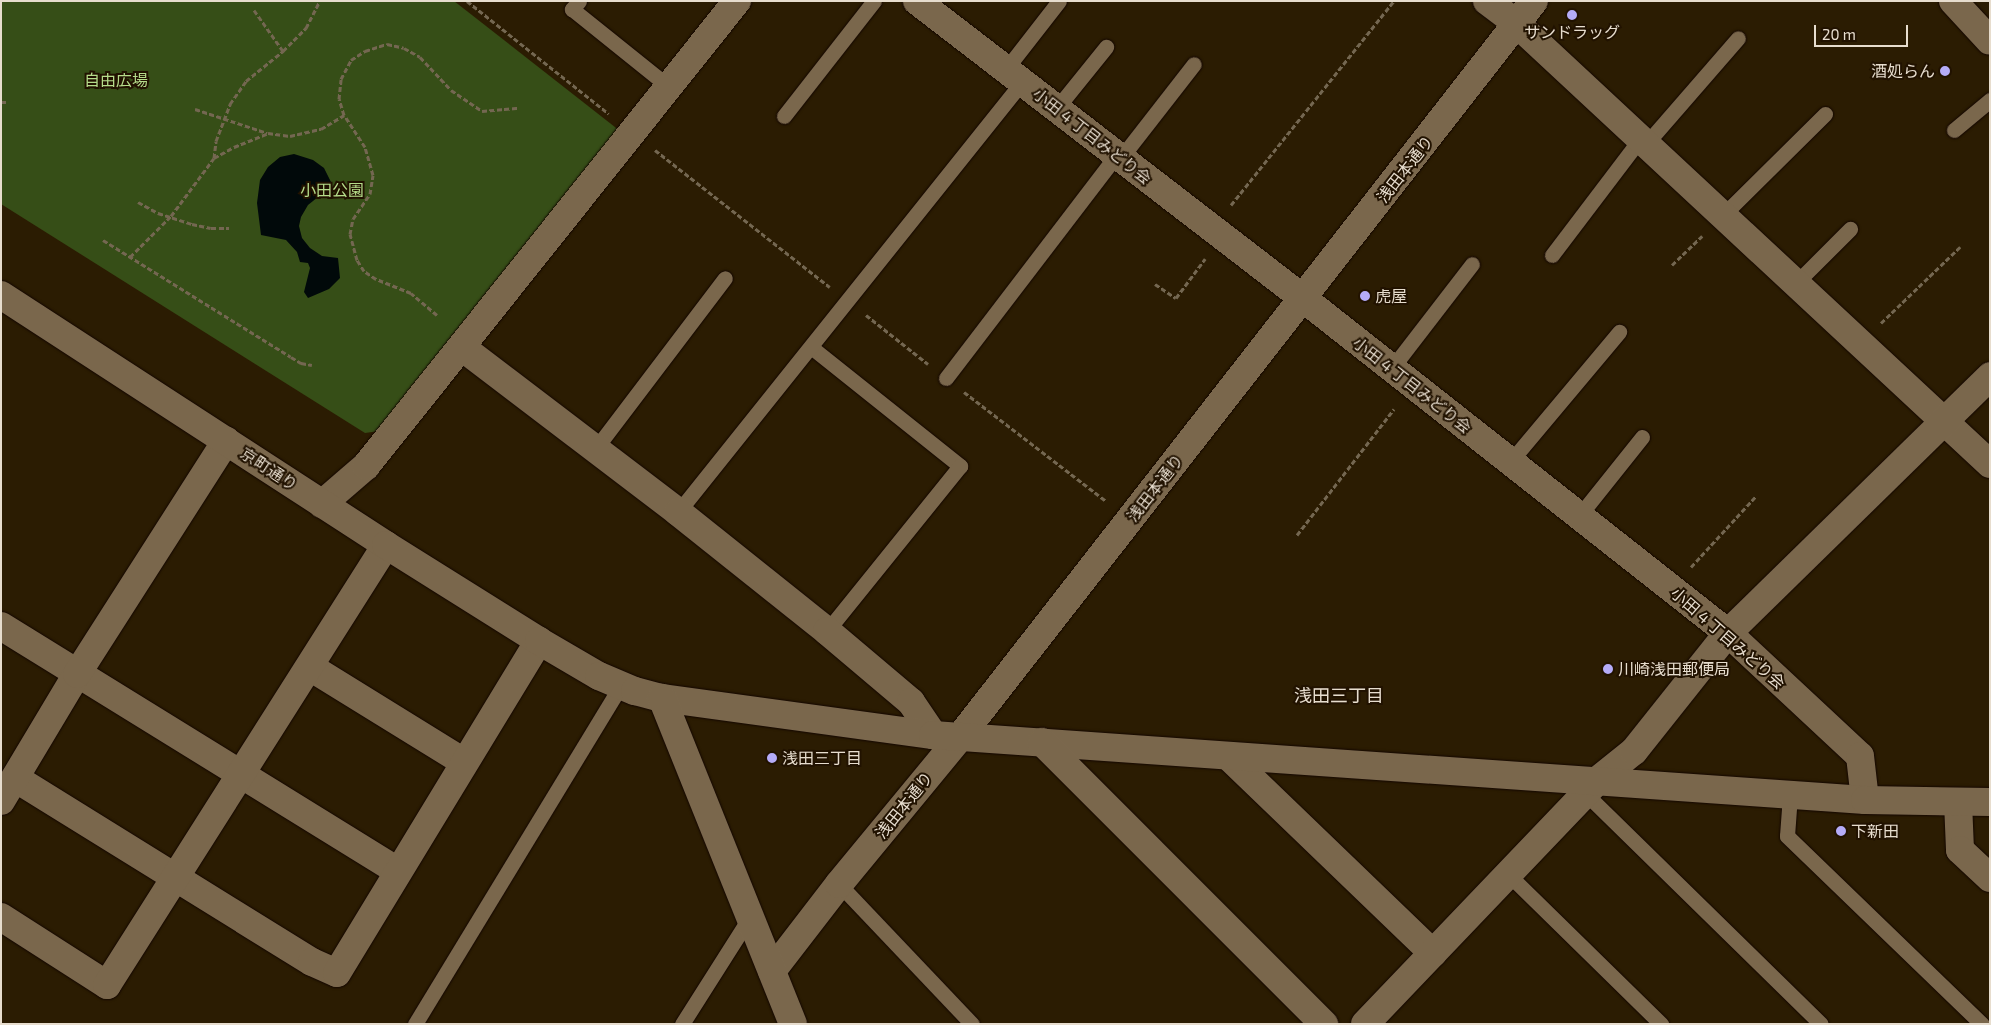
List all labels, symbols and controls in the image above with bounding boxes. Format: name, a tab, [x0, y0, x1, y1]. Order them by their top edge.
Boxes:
marker: サンドラッグ	[1566, 9, 1578, 21]
scale bar	[1816, 15, 1910, 47]
place label: サンドラッグ	[1524, 22, 1620, 42]
text: 20 m	[1822, 25, 1856, 43]
place label: 酒処らん	[1871, 61, 1935, 81]
marker: 酒処らん	[1939, 65, 1951, 77]
park label: 自由広場	[84, 70, 148, 90]
street label: 小田 4 丁目みどり会	[1029, 84, 1155, 188]
street label: 浅田本通り	[1373, 132, 1437, 206]
park label: 小田公園	[300, 180, 364, 200]
place label: 虎屋	[1375, 286, 1407, 306]
marker: 虎屋	[1359, 290, 1371, 302]
street label: 小田 4 丁目みどり会	[1349, 333, 1475, 437]
street label: 京町通り	[237, 444, 301, 494]
street label: 浅田本通り	[1123, 451, 1187, 525]
street label: 小田 4 丁目みどり会	[1667, 583, 1789, 693]
place label: 川崎浅田郵便局	[1618, 659, 1730, 679]
marker: 川崎浅田郵便局	[1602, 663, 1614, 675]
district label: 浅田三丁目	[1294, 684, 1384, 706]
place label: 浅田三丁目	[782, 748, 862, 768]
marker: 浅田三丁目	[766, 752, 778, 764]
street label: 浅田本通り	[871, 768, 937, 842]
place label: 下新田	[1851, 821, 1899, 841]
marker: 下新田	[1835, 825, 1847, 837]

